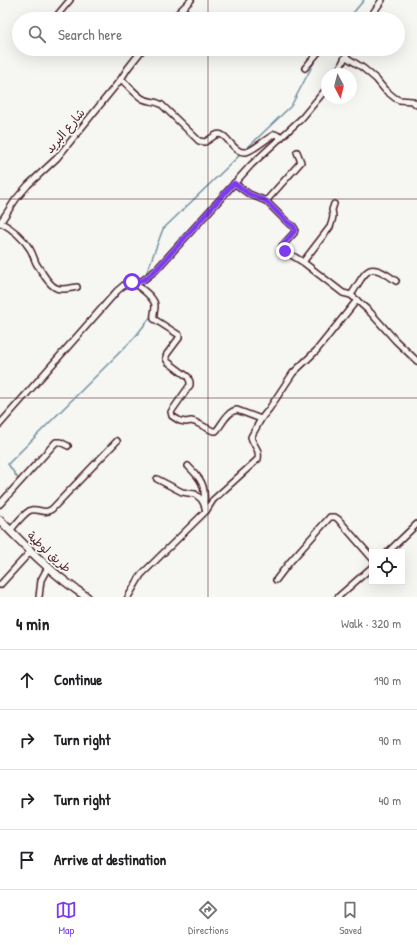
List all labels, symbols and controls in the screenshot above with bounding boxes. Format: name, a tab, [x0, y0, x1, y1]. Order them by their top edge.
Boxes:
search box	[12, 12, 405, 56]
icon: search	[26, 23, 48, 45]
text: Search here	[58, 24, 122, 45]
north arrow	[321, 68, 357, 104]
street label: شارع البريد	[41, 105, 89, 157]
route end	[276, 242, 294, 260]
route start	[123, 273, 141, 291]
street label: طريق لوطية	[23, 527, 75, 576]
map controls	[369, 549, 405, 585]
button: locate	[369, 549, 405, 585]
text: 4 min	[16, 612, 49, 635]
text: Walk · 320 m	[341, 614, 401, 632]
icon: ahead	[16, 669, 38, 691]
text: Continue	[54, 669, 102, 690]
text: 190 m	[374, 671, 401, 689]
icon: right	[16, 729, 38, 751]
text: Turn right	[54, 729, 110, 750]
text: 90 m	[379, 731, 401, 749]
icon: right	[16, 789, 38, 811]
text: Turn right	[54, 789, 110, 810]
text: 40 m	[378, 791, 401, 809]
icon: arrive	[16, 849, 38, 871]
text: Arrive at destination	[54, 849, 166, 870]
tab: Map	[55, 899, 77, 937]
tab: Directions	[188, 899, 229, 937]
tab: Saved	[339, 899, 362, 937]

